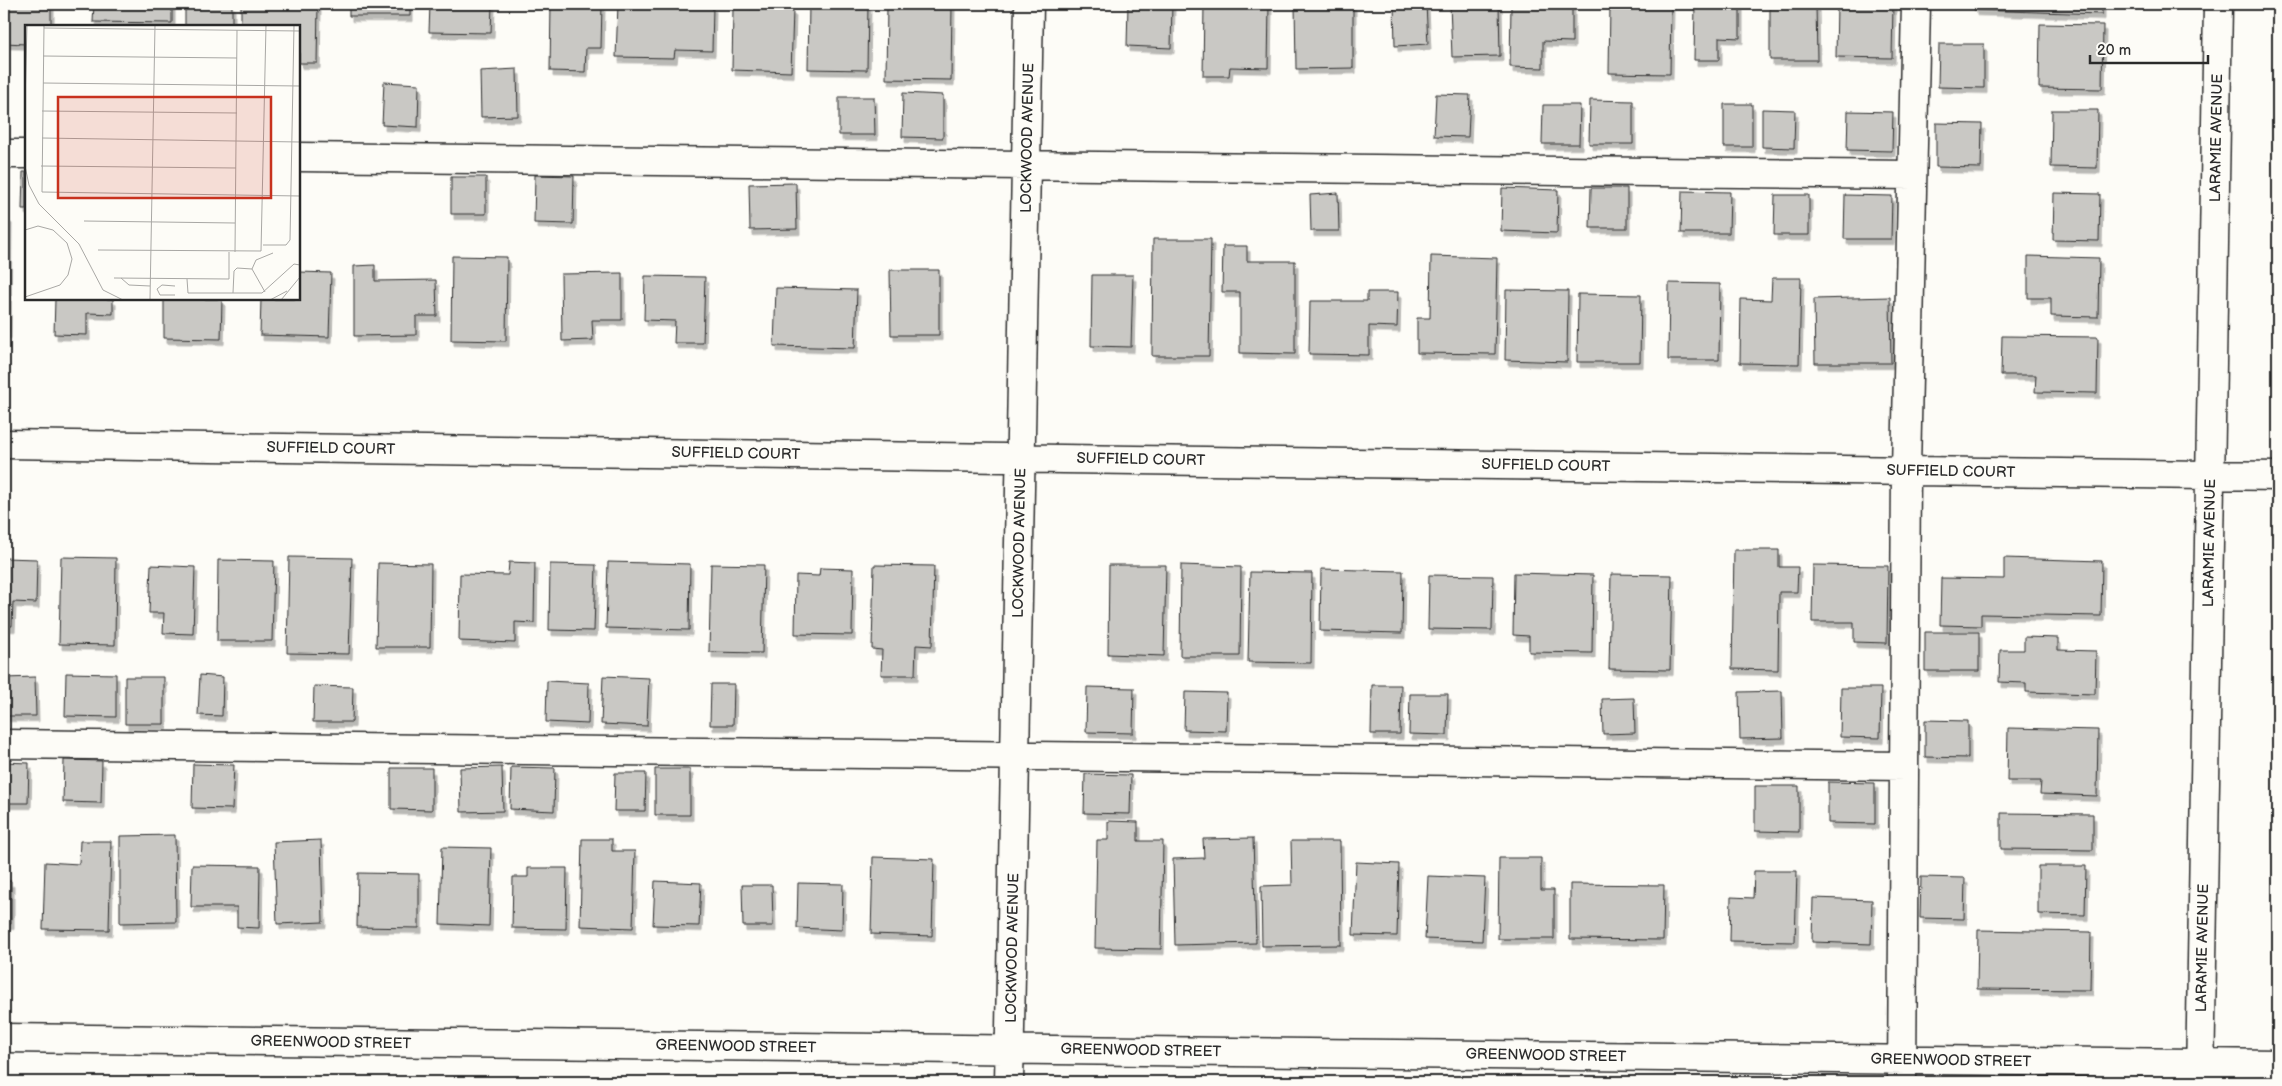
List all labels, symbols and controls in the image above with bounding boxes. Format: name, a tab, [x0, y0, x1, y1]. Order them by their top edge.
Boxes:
inset map	[25, 25, 300, 300]
scale bar	[2090, 32, 2207, 64]
text: 20 m	[2097, 41, 2131, 60]
street label: LOCKWOOD AVENUE	[1017, 63, 1038, 213]
street label: LARAMIE AVENUE	[2206, 74, 2227, 202]
street label: SUFFIELD COURT	[266, 438, 396, 459]
street label: SUFFIELD COURT	[671, 443, 801, 464]
street label: SUFFIELD COURT	[1076, 449, 1206, 470]
street label: SUFFIELD COURT	[1481, 455, 1611, 476]
street label: SUFFIELD COURT	[1886, 461, 2016, 482]
street label: LOCKWOOD AVENUE	[1009, 468, 1030, 618]
street label: LARAMIE AVENUE	[2199, 479, 2220, 607]
street label: LOCKWOOD AVENUE	[1002, 873, 1023, 1023]
street label: LARAMIE AVENUE	[2192, 884, 2213, 1012]
street label: GREENWOOD STREET	[250, 1032, 412, 1053]
street label: GREENWOOD STREET	[655, 1036, 817, 1057]
street label: GREENWOOD STREET	[1060, 1040, 1222, 1061]
street label: GREENWOOD STREET	[1465, 1045, 1627, 1066]
street label: GREENWOOD STREET	[1870, 1050, 2032, 1071]

